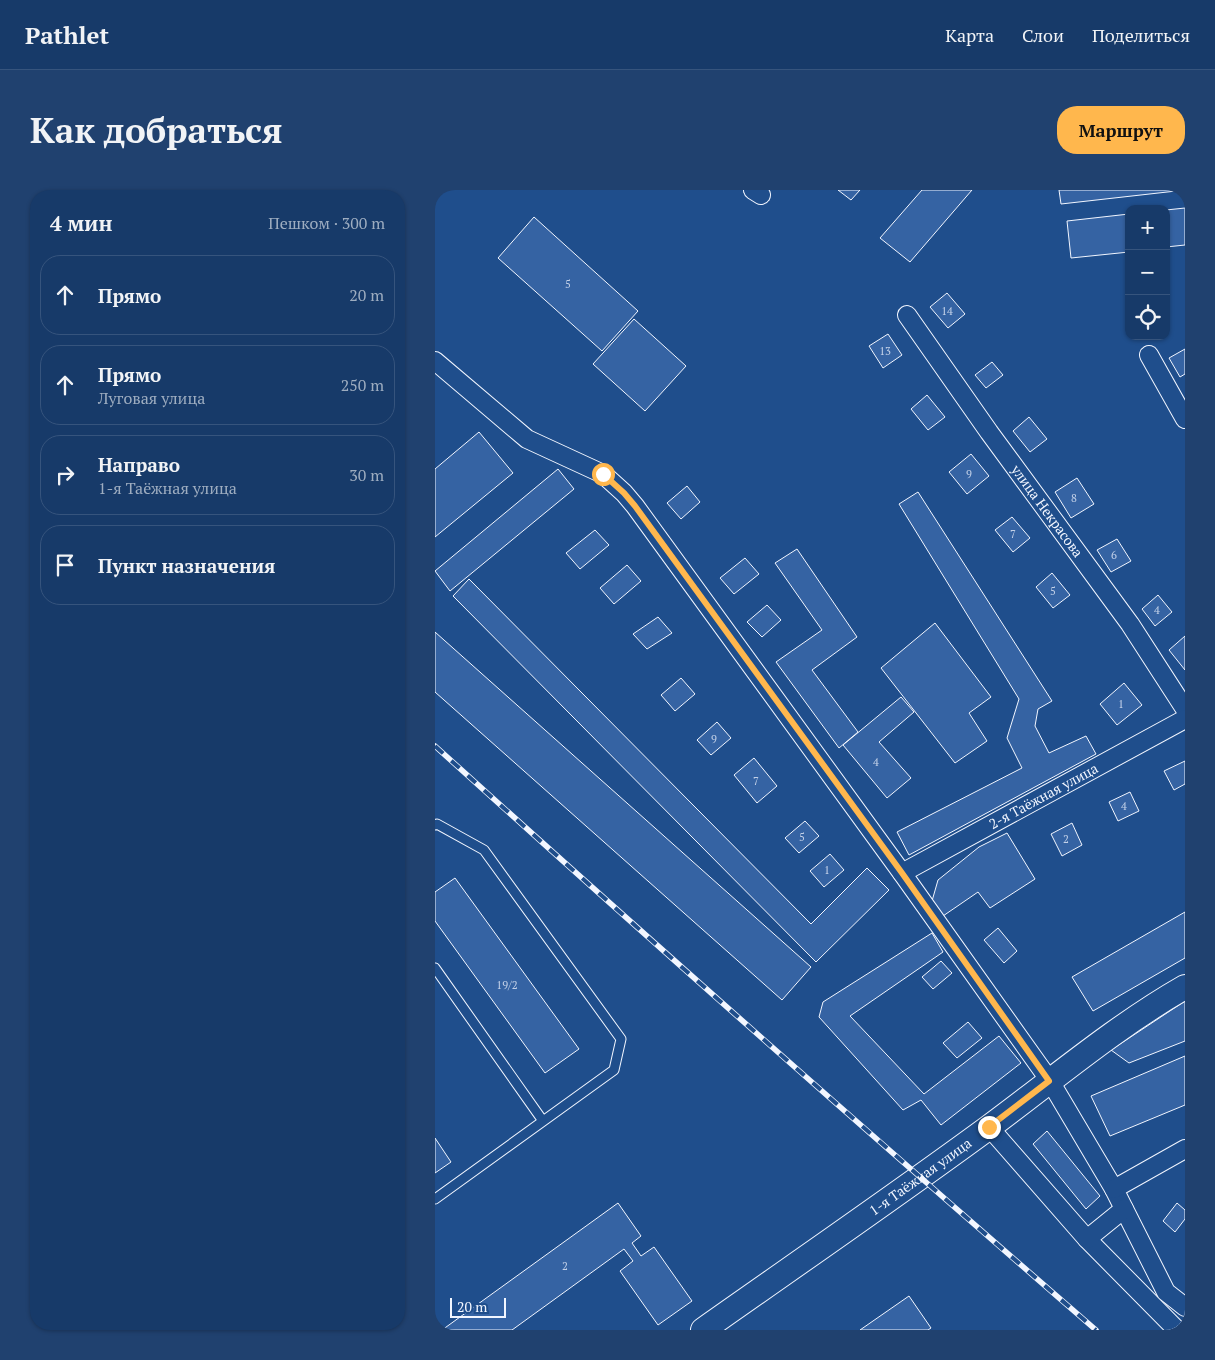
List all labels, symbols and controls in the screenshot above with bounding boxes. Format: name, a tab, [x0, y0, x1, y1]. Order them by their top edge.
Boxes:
text: Pathlet	[25, 19, 109, 51]
text: Карта	[945, 23, 994, 47]
text: Слои	[1022, 23, 1064, 47]
text: Поделиться	[1092, 23, 1190, 47]
button: Маршрут	[1057, 106, 1185, 154]
text: Как добраться	[30, 107, 283, 153]
map controls	[1125, 205, 1170, 340]
button: +	[1125, 205, 1170, 250]
text: 4 мин	[50, 209, 112, 237]
text: Пешком · 300 m	[268, 212, 385, 234]
button: −	[1125, 250, 1170, 295]
house number: 5	[565, 277, 571, 291]
icon: ahead	[51, 281, 79, 309]
text: Прямо	[98, 283, 161, 308]
text: 20 m	[349, 284, 384, 306]
button: locate	[1125, 295, 1170, 340]
house number: 14	[941, 304, 953, 318]
house number: 13	[879, 344, 891, 358]
text: Прямо	[98, 362, 161, 387]
icon: ahead	[51, 371, 79, 399]
text: 250 m	[341, 374, 384, 396]
text: Луговая улица	[98, 387, 205, 409]
text: Направо	[98, 452, 180, 477]
street label: улица Некрасова	[1007, 460, 1088, 561]
icon: right	[51, 461, 79, 489]
route start	[592, 463, 615, 486]
text: 30 m	[349, 464, 384, 486]
house number: 9	[966, 467, 972, 481]
text: 1-я Таёжная улица	[98, 477, 237, 499]
house number: 8	[1071, 491, 1077, 505]
house number: 7	[1010, 527, 1016, 541]
house number: 6	[1111, 548, 1117, 562]
icon: arrive	[51, 551, 79, 579]
text: Пункт назначения	[98, 553, 275, 578]
house number: 5	[1050, 584, 1056, 598]
house number: 4	[1154, 603, 1160, 617]
house number: 1	[1118, 697, 1124, 711]
house number: 9	[711, 732, 717, 746]
house number: 4	[873, 755, 879, 769]
street label: 2-я Таёжная улица	[985, 758, 1101, 833]
house number: 7	[753, 774, 759, 788]
house number: 4	[1121, 799, 1127, 813]
house number: 5	[799, 830, 805, 844]
house number: 2	[1063, 832, 1069, 846]
house number: 1	[824, 863, 830, 877]
house number: 19/2	[496, 978, 518, 992]
route end	[978, 1116, 1001, 1139]
street label: 1-я Таёжная улица	[865, 1133, 975, 1219]
house number: 2	[562, 1259, 568, 1273]
scale bar	[450, 1295, 506, 1318]
text: 20 m	[457, 1297, 487, 1316]

